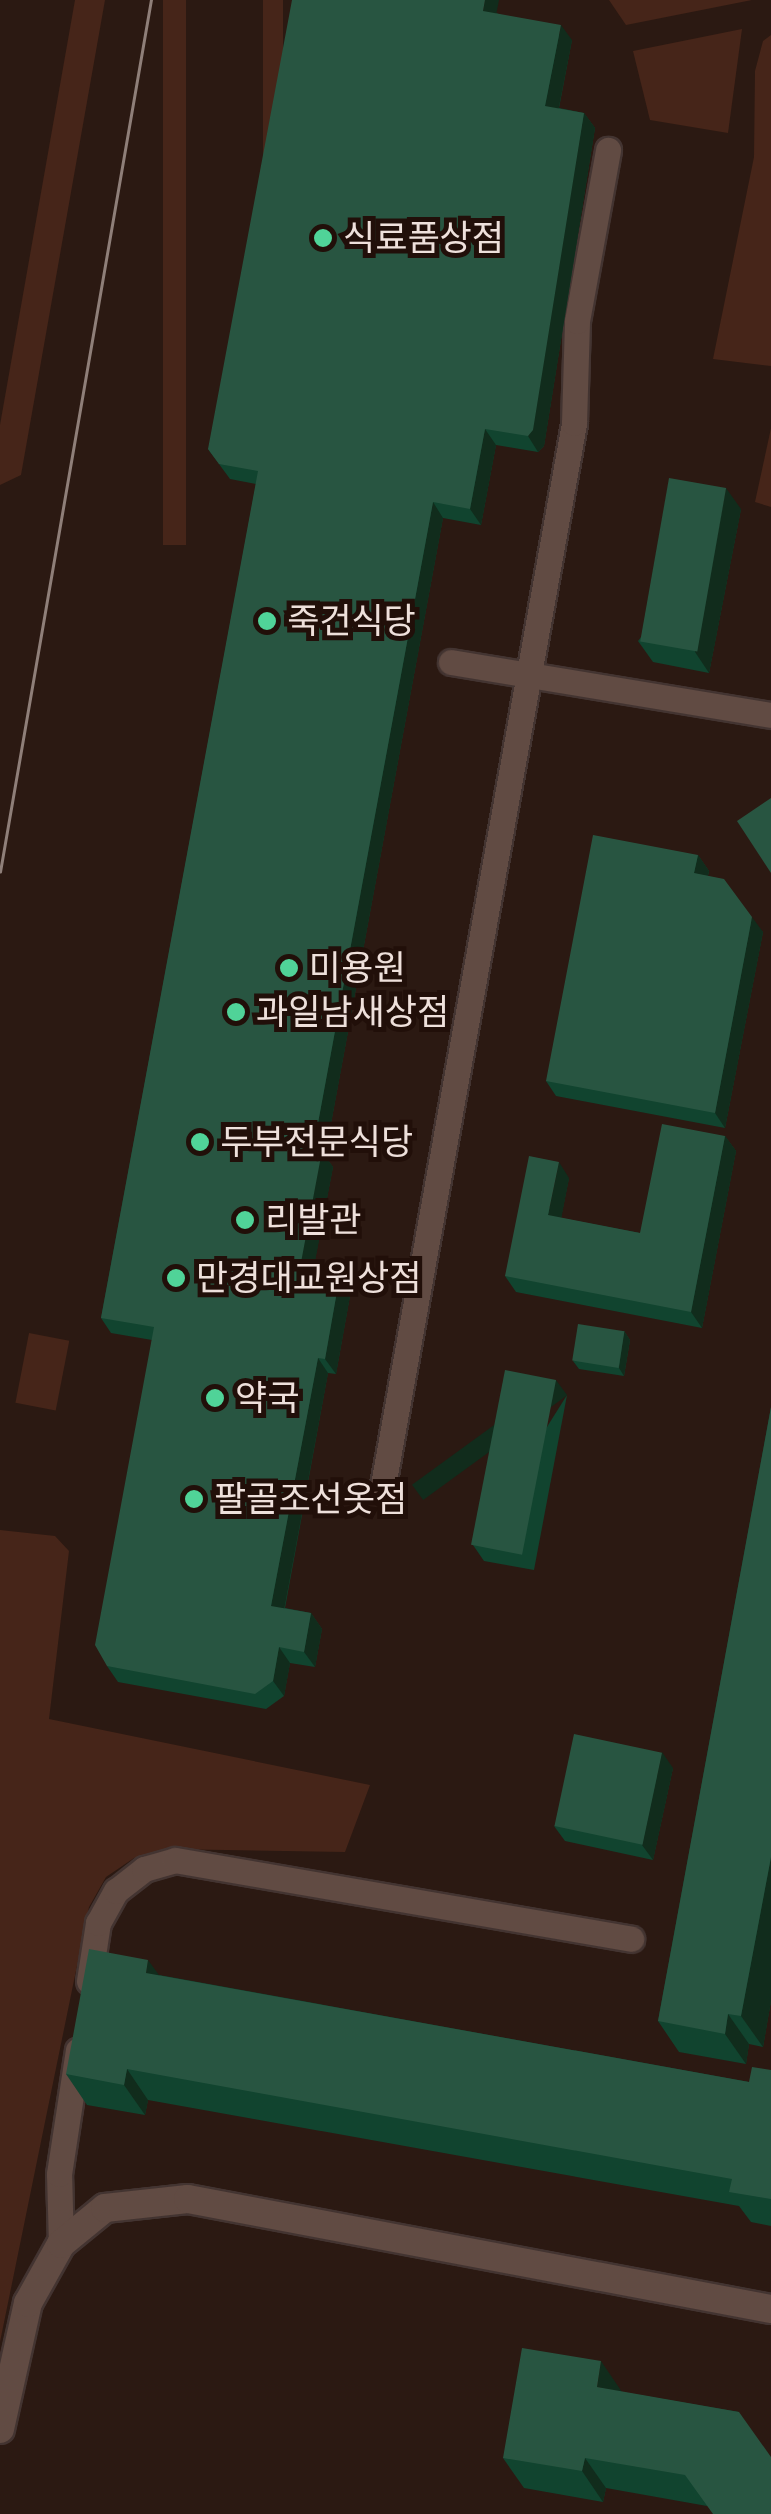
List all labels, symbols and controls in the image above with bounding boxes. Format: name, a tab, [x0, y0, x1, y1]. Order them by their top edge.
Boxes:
place label: 식료품상점	[343, 217, 504, 259]
marker: 식료품상점	[312, 227, 334, 249]
place label: 죽건식당	[287, 600, 416, 642]
marker: 죽건식당	[256, 610, 278, 632]
place label: 미용원	[309, 947, 406, 989]
marker: 미용원	[278, 957, 300, 979]
place label: 과일남새상점	[256, 991, 449, 1033]
marker: 과일남새상점	[225, 1001, 247, 1023]
place label: 두부전문식당	[220, 1121, 413, 1163]
marker: 두부전문식당	[189, 1131, 211, 1153]
place label: 리발관	[265, 1199, 362, 1241]
marker: 리발관	[234, 1209, 256, 1231]
place label: 만경대교원상점	[196, 1257, 421, 1299]
marker: 만경대교원상점	[165, 1267, 187, 1289]
place label: 약국	[235, 1377, 299, 1419]
marker: 약국	[204, 1387, 226, 1409]
place label: 팔골조선옷점	[214, 1478, 407, 1520]
marker: 팔골조선옷점	[183, 1488, 205, 1510]

